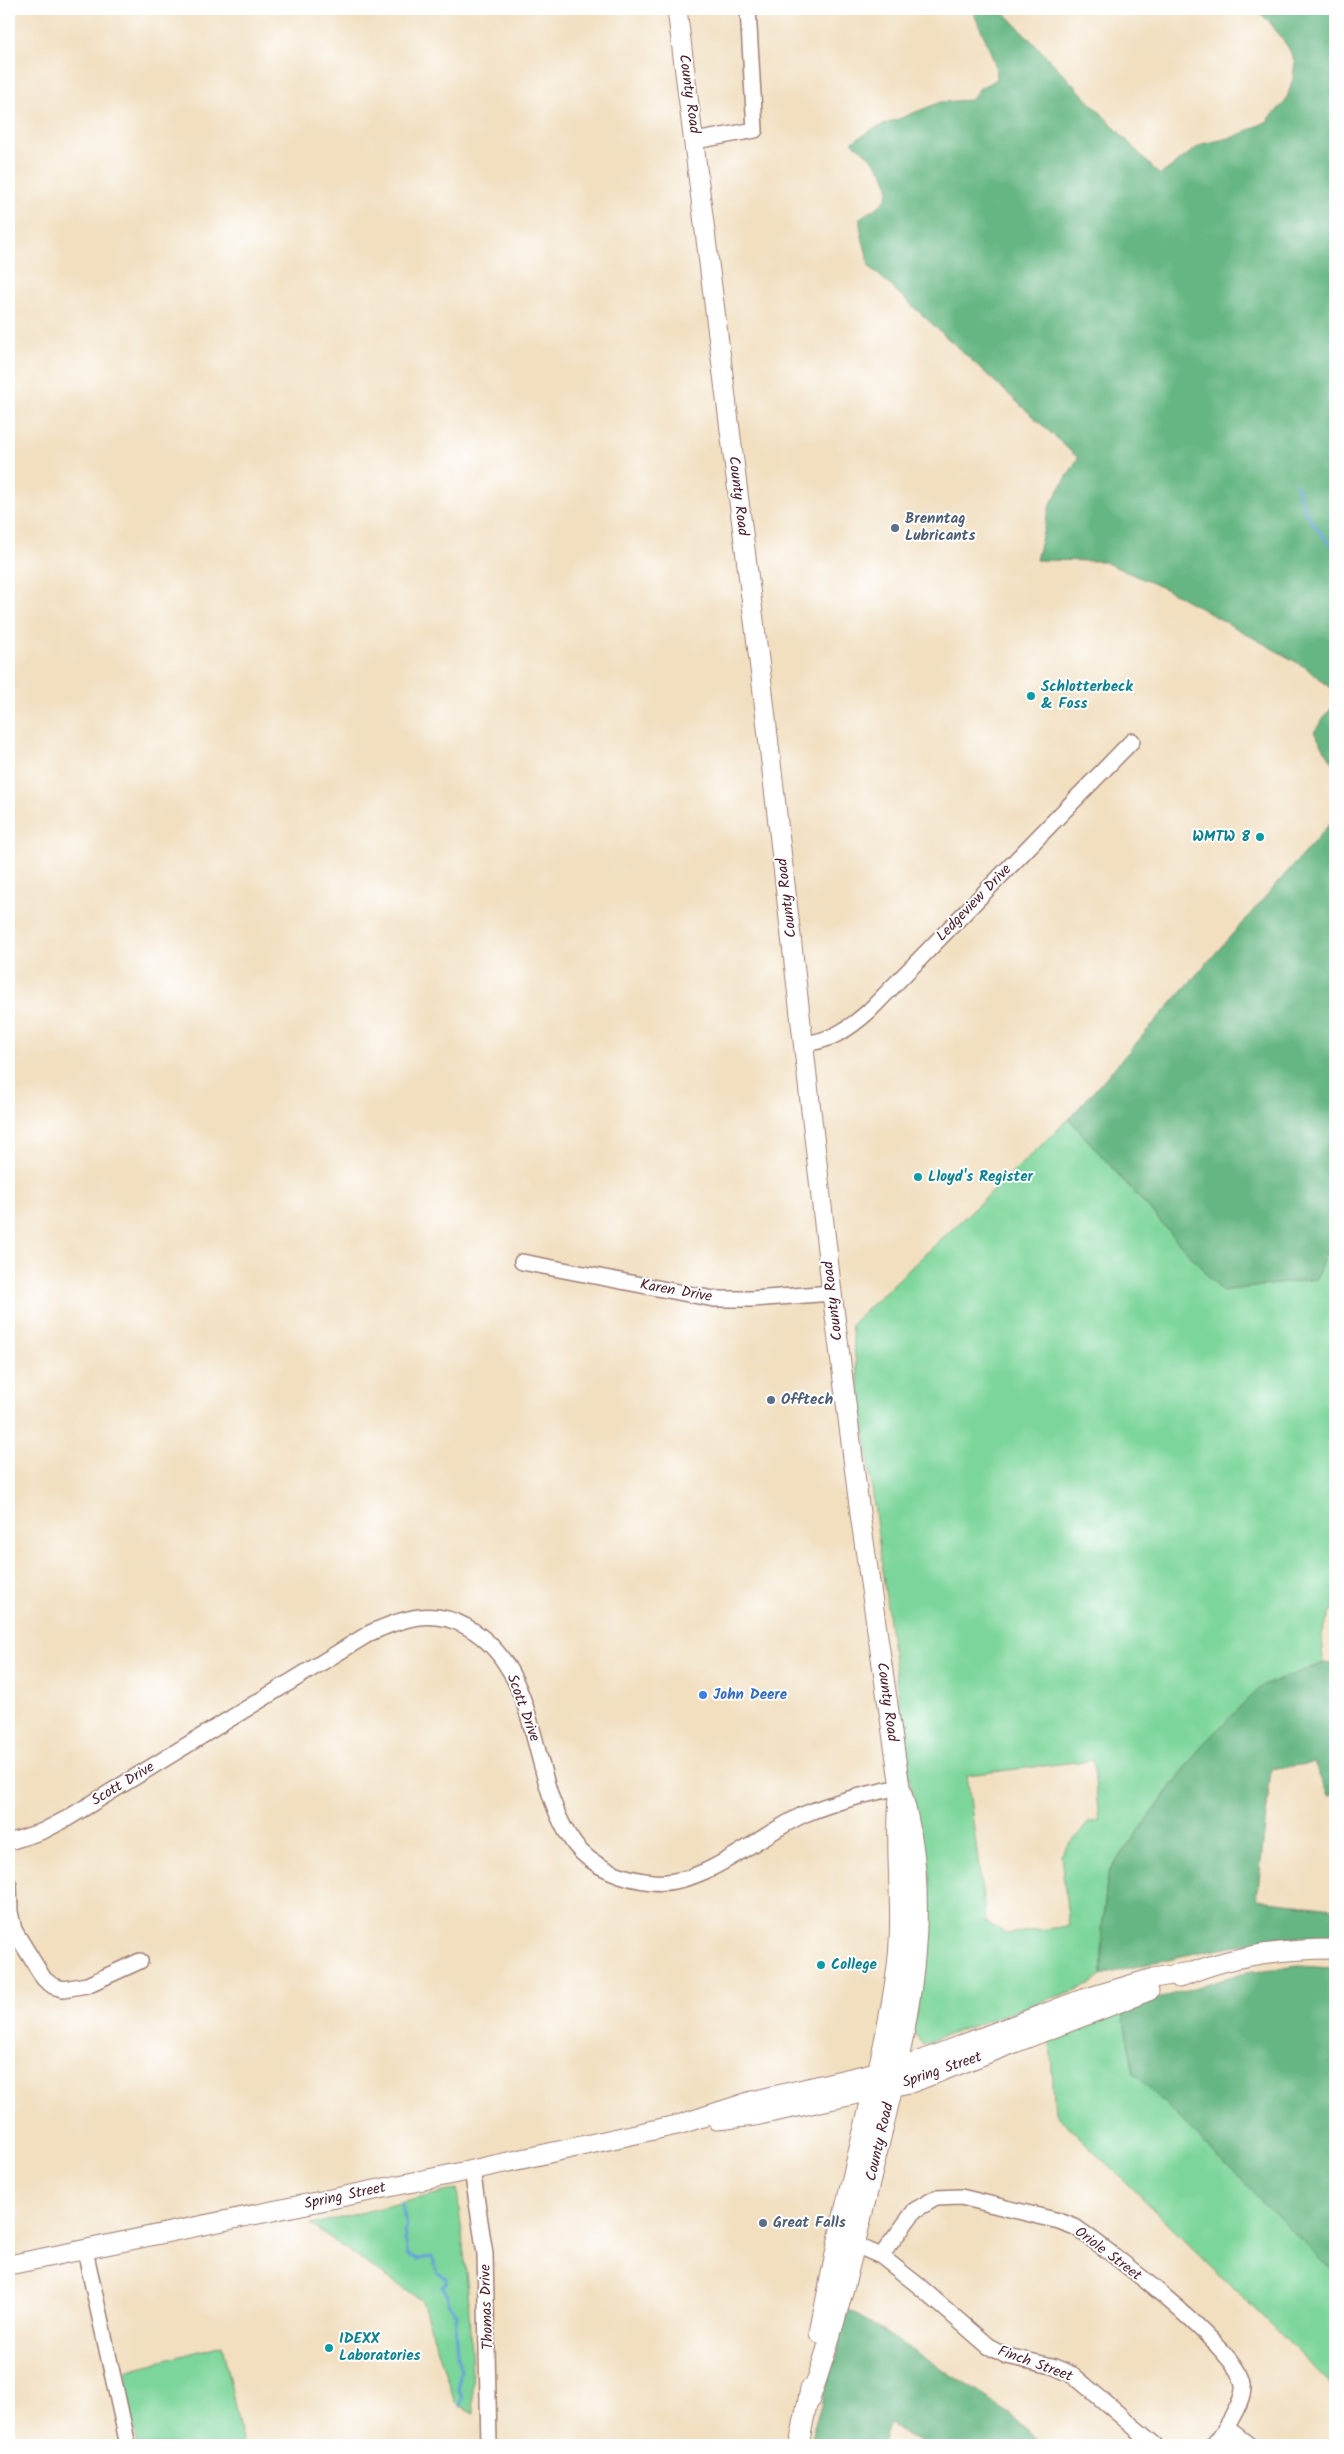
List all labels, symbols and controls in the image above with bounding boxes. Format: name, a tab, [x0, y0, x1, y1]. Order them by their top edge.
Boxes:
street label: County Road	[672, 53, 707, 136]
street label: County Road	[721, 455, 755, 538]
place label: Brenntag Lubricants	[905, 507, 975, 548]
marker: Brenntag Lubricants	[889, 522, 901, 534]
place label: Schlotterbeck & Foss	[1041, 675, 1133, 716]
marker: Schlotterbeck & Foss	[1025, 690, 1037, 702]
place label: WMTW 8	[1192, 825, 1250, 849]
marker: WMTW 8	[1254, 831, 1266, 843]
street label: County Road	[770, 856, 804, 939]
street label: Ledgeview Drive	[931, 858, 1018, 947]
place label: Lloyd's Register	[928, 1165, 1034, 1189]
marker: Lloyd's Register	[912, 1171, 924, 1183]
street label: County Road	[816, 1259, 850, 1342]
street label: Karen Drive	[638, 1273, 714, 1309]
place label: Offtech	[781, 1388, 833, 1412]
marker: Offtech	[765, 1394, 777, 1406]
street label: County Road	[870, 1661, 905, 1744]
street label: Scott Drive	[500, 1671, 546, 1745]
place label: John Deere	[713, 1683, 788, 1707]
marker: John Deere	[697, 1689, 709, 1701]
street label: Scott Drive	[87, 1755, 160, 1812]
place label: College	[831, 1953, 878, 1977]
marker: College	[815, 1959, 827, 1971]
street label: Spring Street	[899, 2045, 985, 2095]
street label: County Road	[859, 2100, 901, 2184]
street label: Spring Street	[302, 2176, 388, 2216]
place label: Great Falls	[773, 2211, 846, 2235]
marker: Great Falls	[757, 2217, 769, 2229]
street label: Oriole Street	[1069, 2221, 1147, 2287]
street label: Thomas Drive	[474, 2264, 500, 2350]
place label: IDEXX Laboratories	[339, 2327, 421, 2368]
street label: Finch Street	[994, 2339, 1076, 2389]
marker: IDEXX Laboratories	[323, 2342, 335, 2354]

